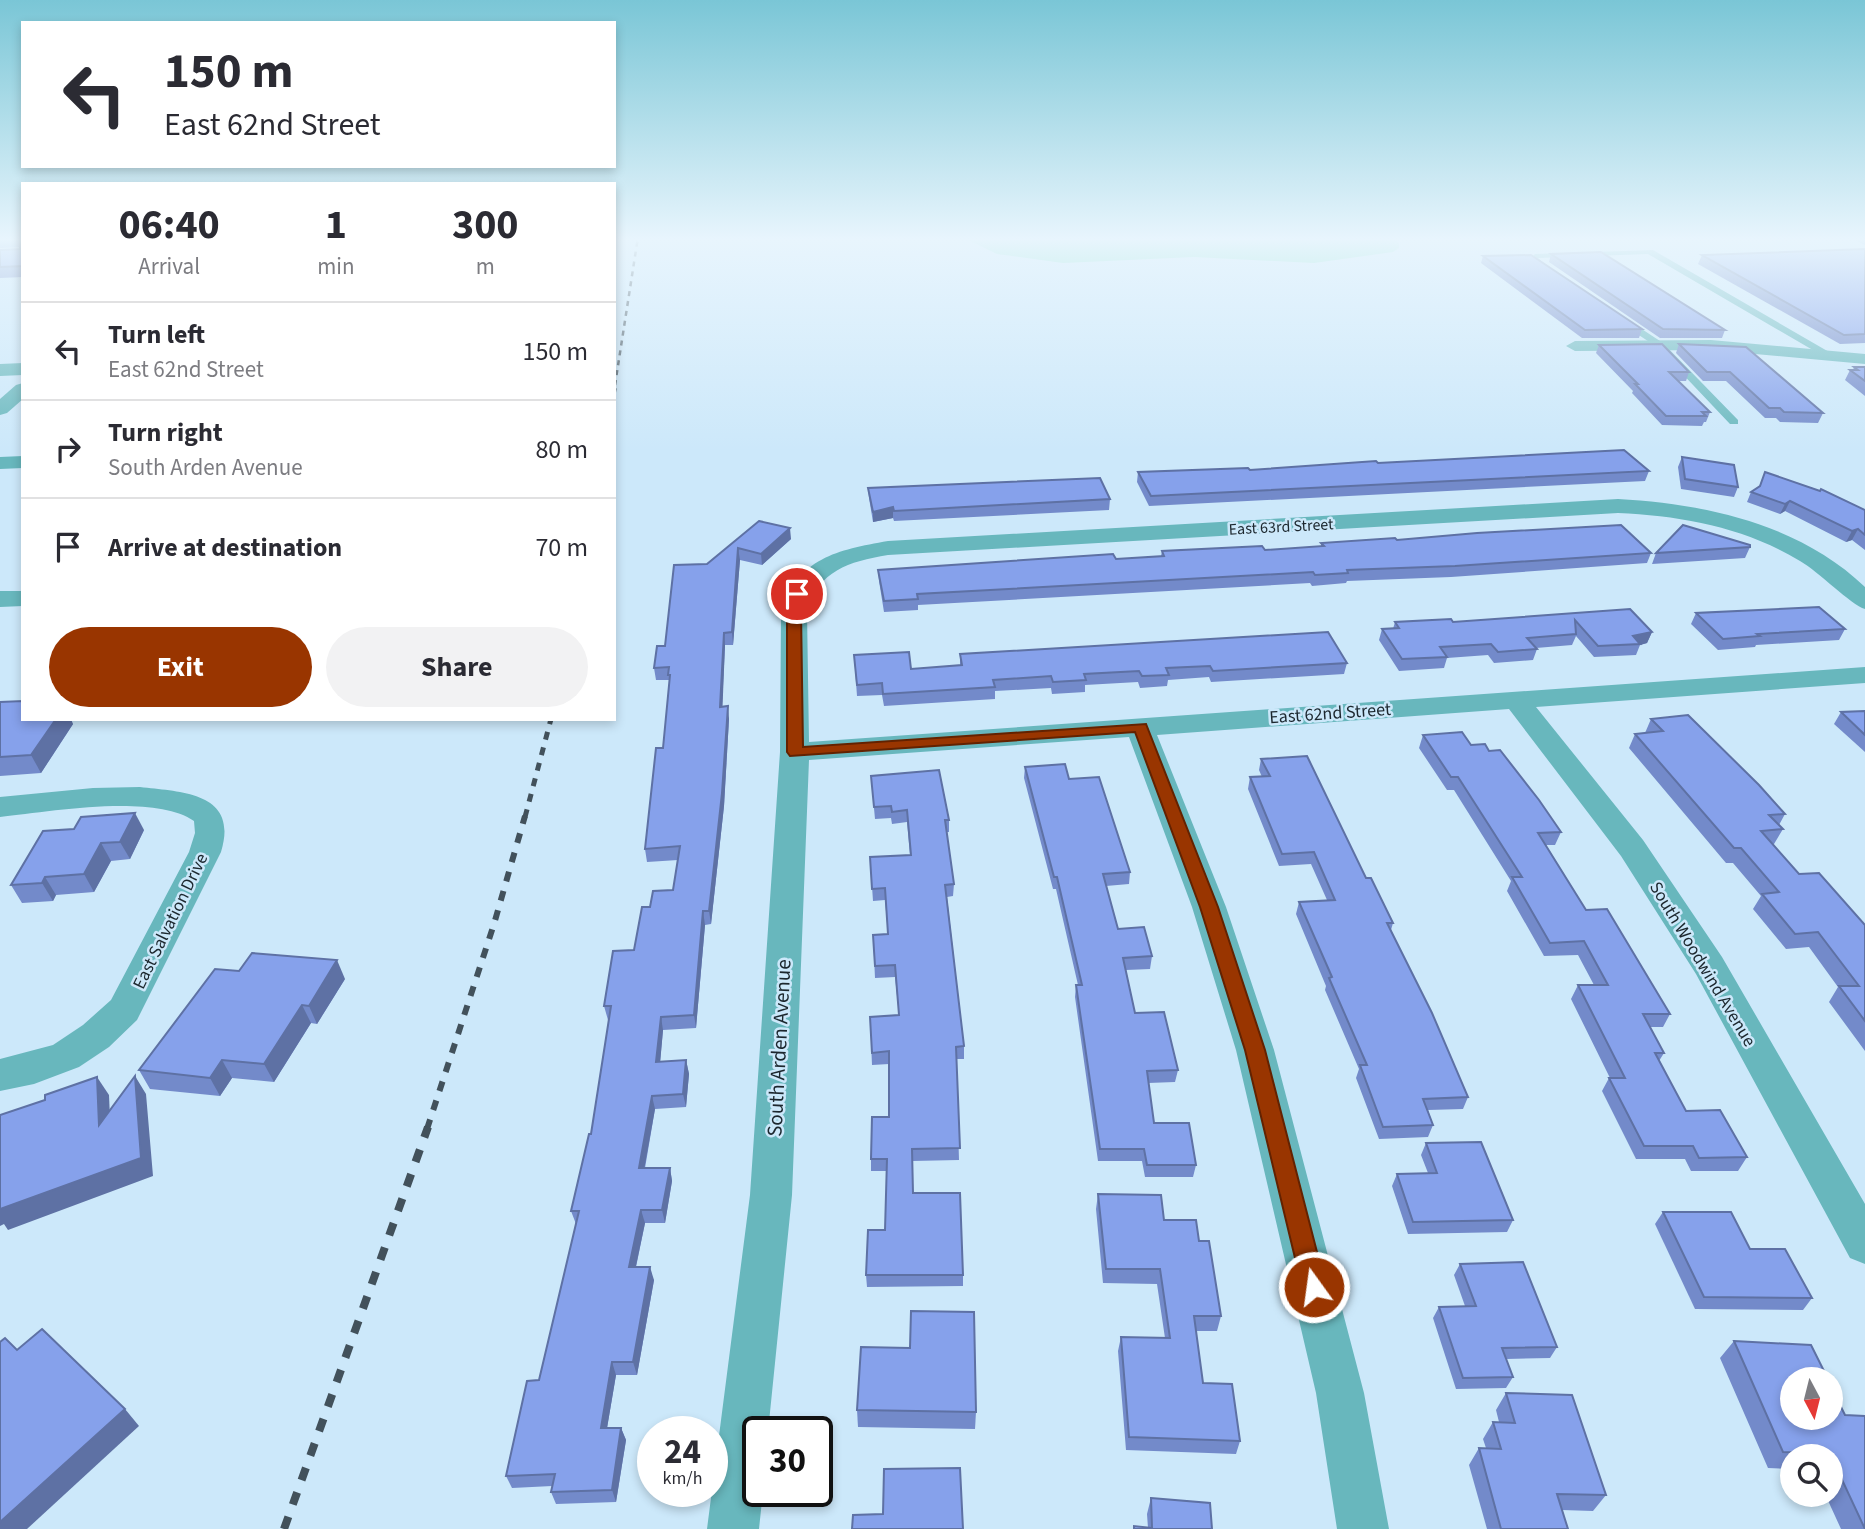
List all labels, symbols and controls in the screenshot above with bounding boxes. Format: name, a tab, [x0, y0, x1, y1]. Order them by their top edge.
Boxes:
text: 150 m	[164, 37, 293, 107]
icon: left	[49, 49, 140, 140]
text: East 62nd Street	[164, 102, 381, 148]
text: 06:40	[118, 195, 220, 255]
text: 1	[325, 195, 347, 255]
text: 300	[452, 195, 519, 255]
text: Arrival	[138, 250, 200, 283]
text: min	[317, 250, 355, 283]
text: m	[476, 250, 495, 283]
text: Turn left	[108, 316, 205, 353]
icon: left	[49, 332, 87, 370]
text: 150 m	[522, 333, 588, 370]
text: East 62nd Street	[108, 353, 264, 386]
text: Turn right	[108, 414, 223, 451]
icon: right	[49, 430, 87, 468]
text: 80 m	[535, 431, 588, 468]
text: South Arden Avenue	[108, 451, 303, 484]
street label: East 63rd Street	[1228, 513, 1335, 541]
icon: arrive	[49, 528, 87, 566]
text: Arrive at destination	[108, 529, 342, 566]
text: 70 m	[535, 529, 588, 566]
pin	[767, 564, 827, 624]
icon: arrive	[778, 575, 816, 613]
button: Exit	[49, 627, 312, 707]
button: Share	[326, 627, 588, 707]
street label: East 62nd Street	[1268, 697, 1392, 730]
street label: East Salvation Drive	[127, 849, 214, 993]
street label: South Woodwind Avenue	[1643, 877, 1762, 1052]
street label: South Arden Avenue	[759, 958, 799, 1138]
position arrow	[1277, 1250, 1351, 1324]
north arrow	[1780, 1367, 1843, 1430]
map controls	[1780, 1367, 1843, 1507]
speed limit sign: 30	[742, 1416, 833, 1507]
text: 24	[664, 1427, 701, 1477]
button: search	[1780, 1444, 1843, 1507]
text: km/h	[663, 1466, 702, 1491]

